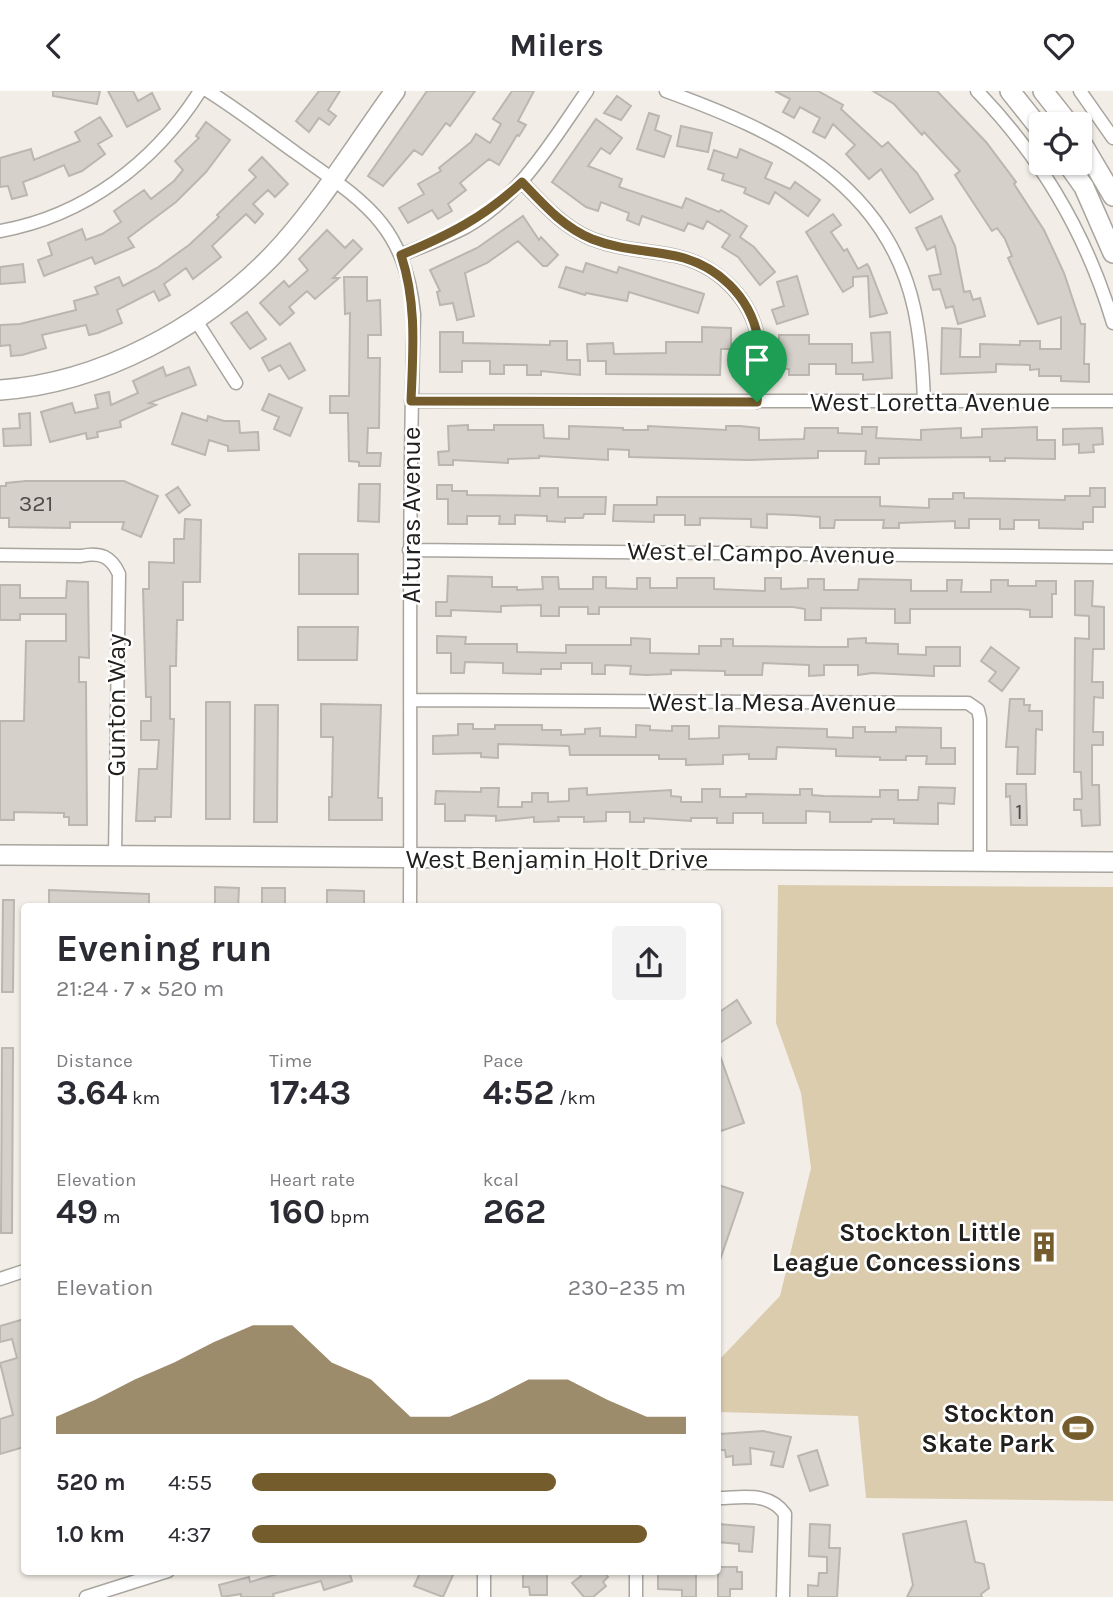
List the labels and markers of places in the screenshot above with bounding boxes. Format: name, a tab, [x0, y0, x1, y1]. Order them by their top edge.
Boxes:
pin	[727, 330, 787, 402]
place label: Stockton Little League Concessions	[772, 1217, 1021, 1278]
building icon: Stockton Little League Concessions	[1027, 1230, 1061, 1264]
place label: Stockton Skate Park	[921, 1398, 1055, 1459]
sports icon: Stockton Skate Park	[1061, 1411, 1095, 1445]

